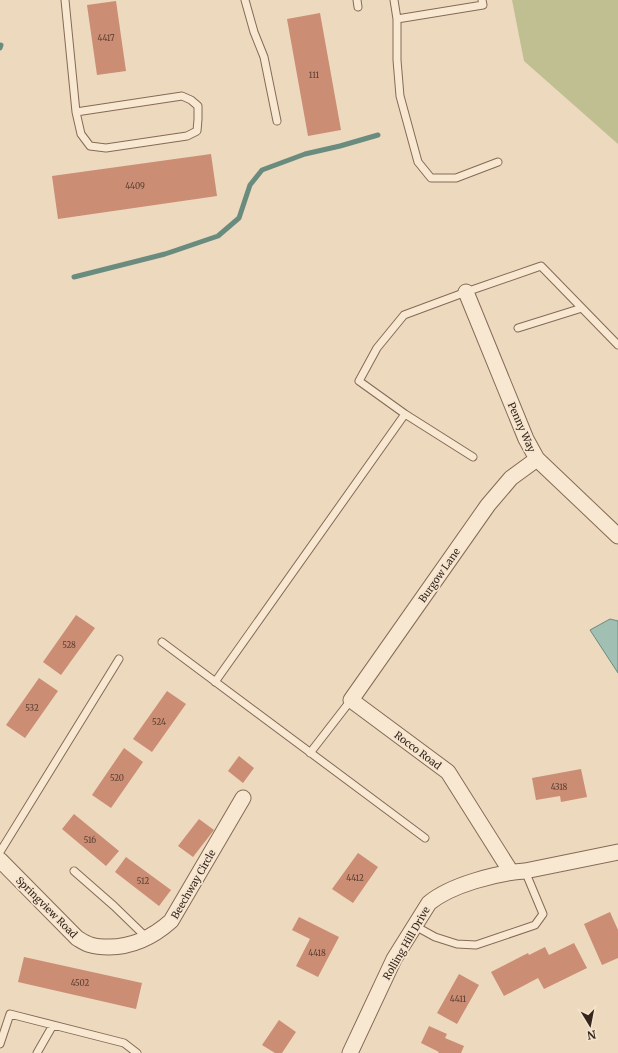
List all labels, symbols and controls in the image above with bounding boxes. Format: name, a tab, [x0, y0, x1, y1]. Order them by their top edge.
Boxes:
house number: 4417	[98, 33, 115, 43]
house number: 111	[309, 70, 320, 80]
house number: 4409	[125, 181, 145, 191]
street label: Penny Way	[505, 400, 538, 454]
street label: Burgow Lane	[416, 546, 463, 605]
house number: 528	[62, 640, 76, 650]
house number: 532	[25, 703, 39, 713]
house number: 524	[152, 717, 166, 727]
street label: Rocco Road	[392, 729, 444, 772]
house number: 520	[110, 773, 124, 783]
house number: 4318	[551, 782, 568, 792]
house number: 516	[84, 835, 96, 845]
street label: Beechway Circle	[168, 847, 219, 921]
house number: 4412	[346, 873, 364, 883]
street label: Springview Road	[13, 874, 80, 941]
house number: 512	[137, 876, 150, 886]
street label: Rolling Hill Drive	[380, 904, 433, 982]
house number: 4418	[308, 948, 326, 958]
house number: 4502	[71, 978, 89, 988]
house number: 4411	[450, 994, 467, 1004]
north arrow	[570, 1005, 610, 1045]
text: N	[586, 1027, 597, 1043]

